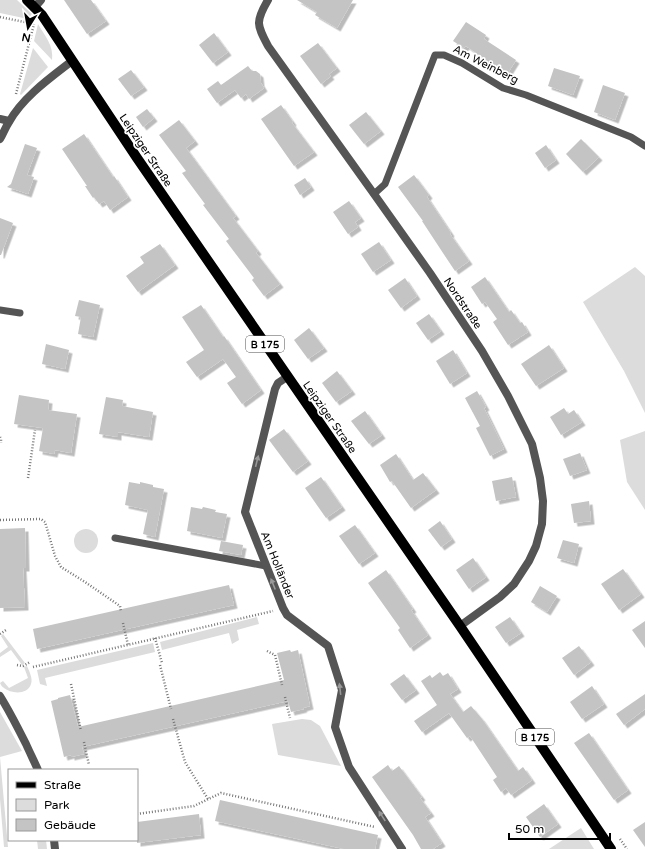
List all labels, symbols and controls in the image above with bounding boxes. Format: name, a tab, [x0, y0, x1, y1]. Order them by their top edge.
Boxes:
north arrow	[8, 8, 48, 48]
text: N	[21, 30, 32, 45]
street label: Am Weinberg	[451, 42, 521, 87]
street label: Leipziger Straße	[117, 112, 175, 189]
street label: Nordstraße	[441, 275, 485, 331]
road number: B 175	[246, 336, 284, 352]
street label: Leipziger Straße	[300, 379, 359, 456]
one-way arrow	[255, 455, 261, 467]
street label: Am Holländer	[258, 530, 297, 602]
one-way arrow	[270, 577, 276, 589]
one-way arrow	[337, 682, 343, 695]
road number: B 175	[516, 729, 554, 745]
legend	[8, 769, 138, 841]
text: Straße	[44, 778, 81, 792]
text: Park	[44, 798, 70, 812]
one-way arrow	[378, 811, 386, 821]
scale bar	[509, 815, 610, 841]
text: Gebäude	[44, 818, 96, 832]
text: 50 m	[515, 822, 544, 836]

